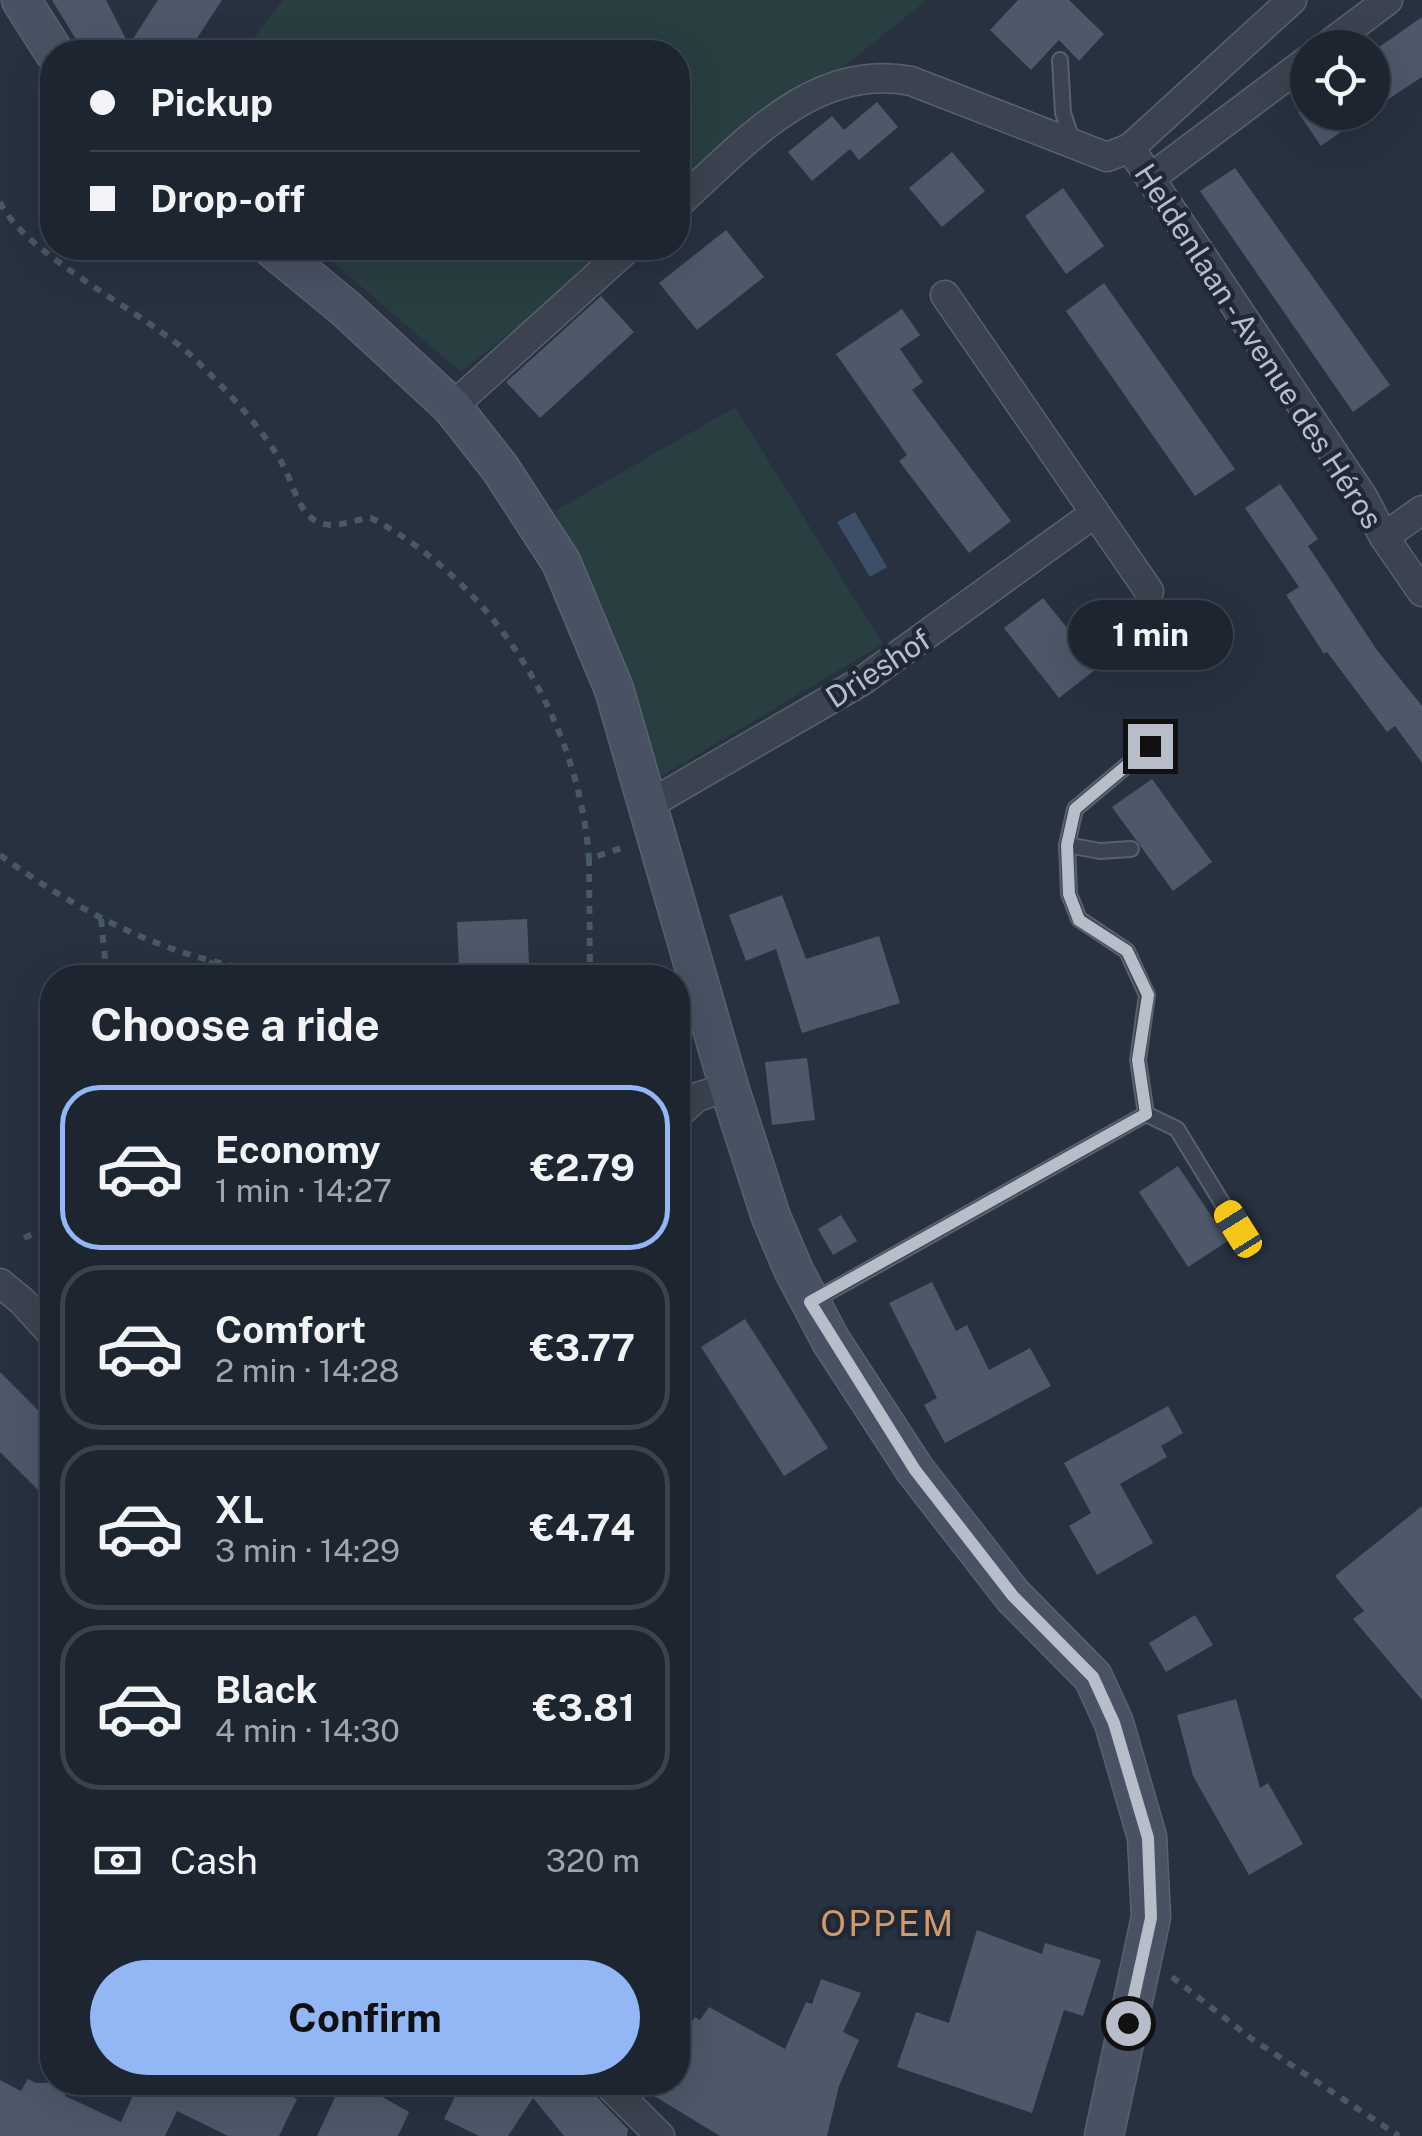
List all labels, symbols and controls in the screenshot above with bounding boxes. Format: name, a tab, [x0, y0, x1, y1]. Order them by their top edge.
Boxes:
map controls	[1290, 30, 1390, 130]
button: locate	[1290, 30, 1390, 130]
text: Pickup	[150, 80, 273, 125]
street label: Heldenlaan - Avenue des Héros	[1127, 157, 1391, 535]
text: Drop-off	[150, 176, 305, 221]
callout: 1 min	[1068, 601, 1232, 671]
text: 1 min	[1112, 616, 1189, 653]
street label: Drieshof	[819, 621, 937, 715]
route end	[1128, 724, 1173, 769]
text: Choose a ride	[90, 998, 380, 1051]
icon: car	[95, 1123, 185, 1213]
text: Economy	[215, 1127, 381, 1172]
text: €2.79	[531, 1145, 635, 1190]
text: 1 min · 14:27	[215, 1172, 392, 1209]
car	[1209, 1196, 1267, 1262]
icon: car	[95, 1303, 185, 1393]
text: Comfort	[215, 1307, 366, 1352]
text: €3.77	[530, 1325, 635, 1370]
text: 2 min · 14:28	[215, 1352, 400, 1389]
icon: car	[95, 1483, 185, 1573]
text: XL	[215, 1487, 264, 1532]
text: €4.74	[530, 1505, 635, 1550]
text: 3 min · 14:29	[215, 1532, 400, 1569]
icon: car	[95, 1663, 185, 1753]
text: Black	[215, 1667, 318, 1712]
text: €3.81	[533, 1685, 635, 1730]
text: 4 min · 14:30	[215, 1712, 400, 1749]
icon: cash	[90, 1833, 145, 1888]
text: Cash	[170, 1838, 258, 1883]
text: 320 m	[546, 1842, 640, 1879]
district label: OPPEM	[820, 1903, 956, 1944]
button: Confirm	[90, 1960, 640, 2075]
route start	[1106, 2001, 1151, 2046]

